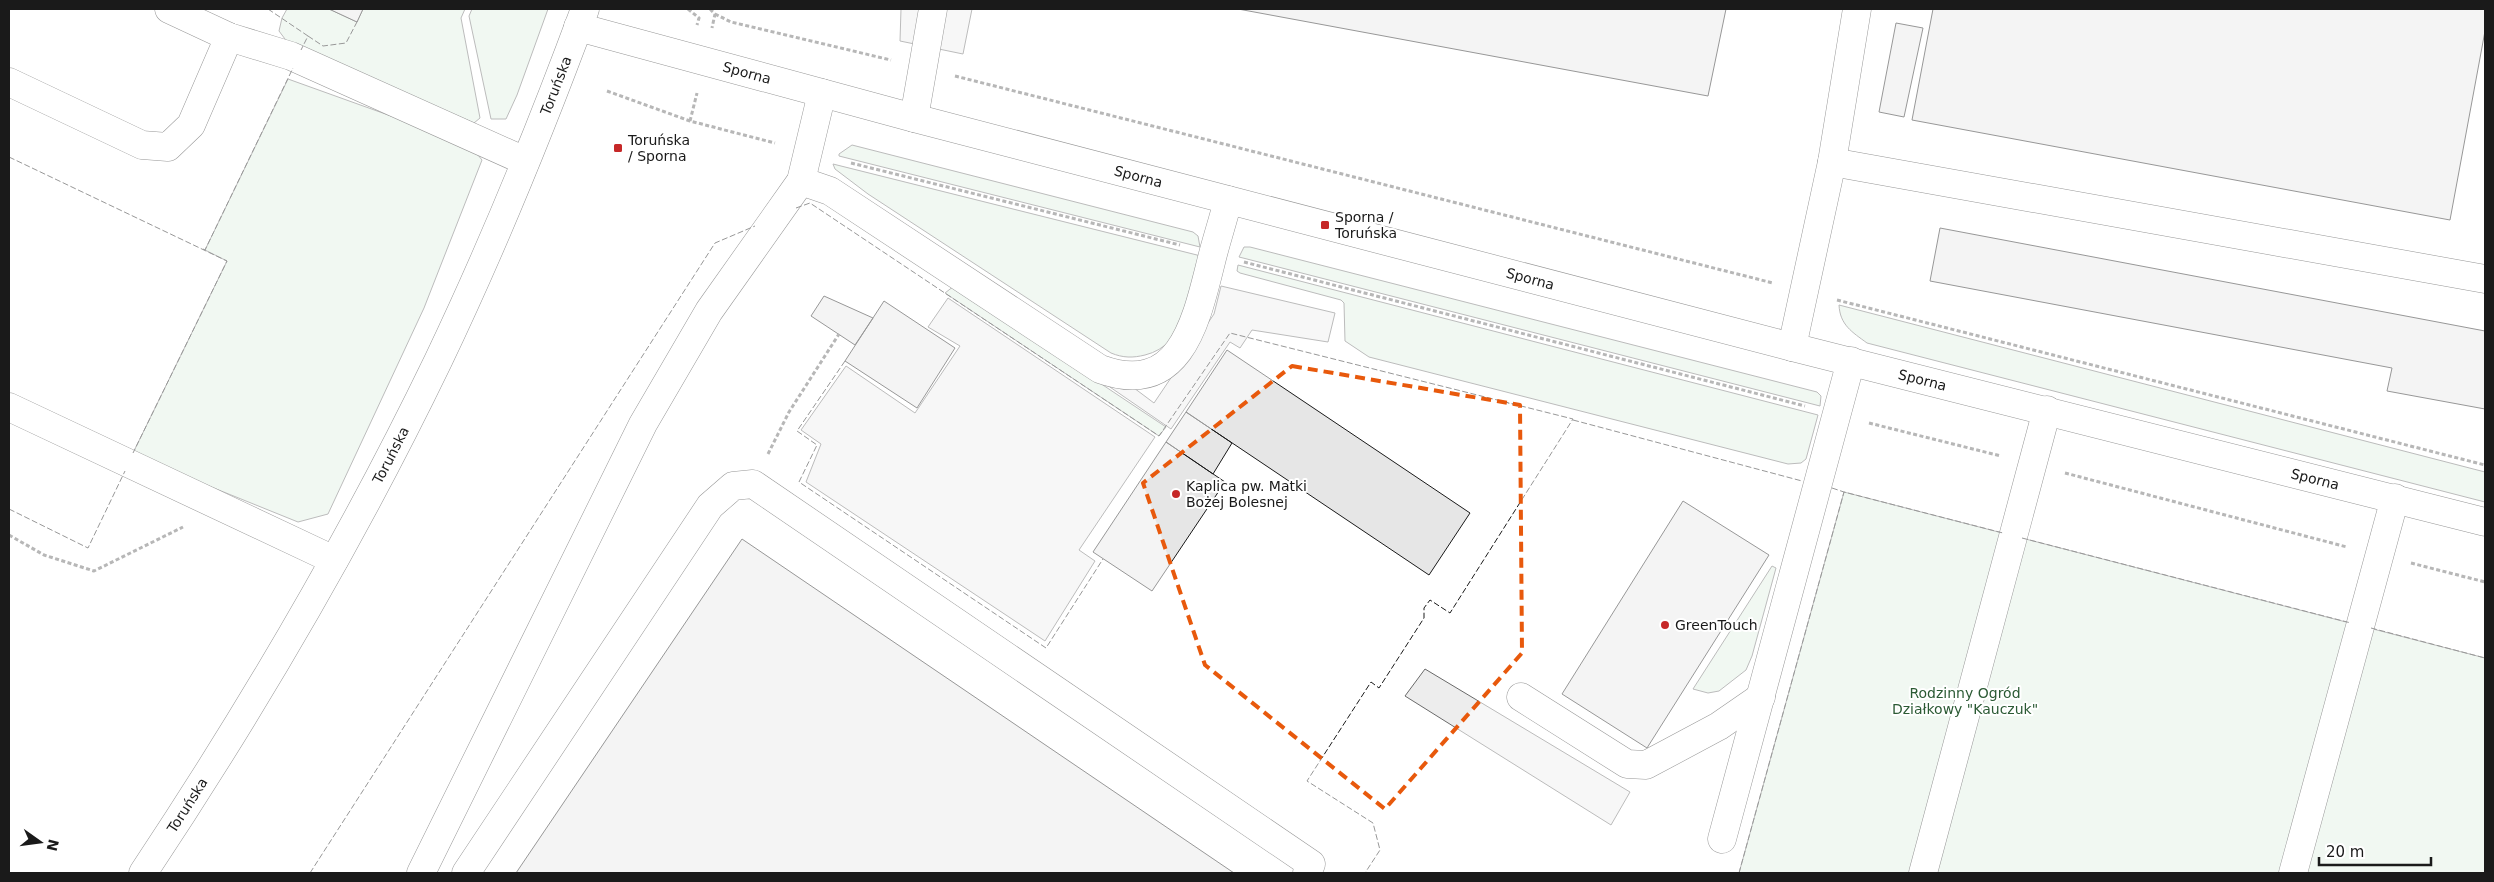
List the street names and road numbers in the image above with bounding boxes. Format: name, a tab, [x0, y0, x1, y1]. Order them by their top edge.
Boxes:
street label: Toruńska	[537, 54, 575, 118]
street label: Sporna	[721, 59, 773, 87]
street label: Sporna	[1112, 163, 1164, 190]
street label: Sporna	[1504, 265, 1556, 293]
street label: Sporna	[1897, 366, 1948, 394]
street label: Toruńska	[369, 424, 412, 487]
street label: Sporna	[2289, 465, 2341, 493]
street label: Toruńska	[163, 775, 211, 836]

